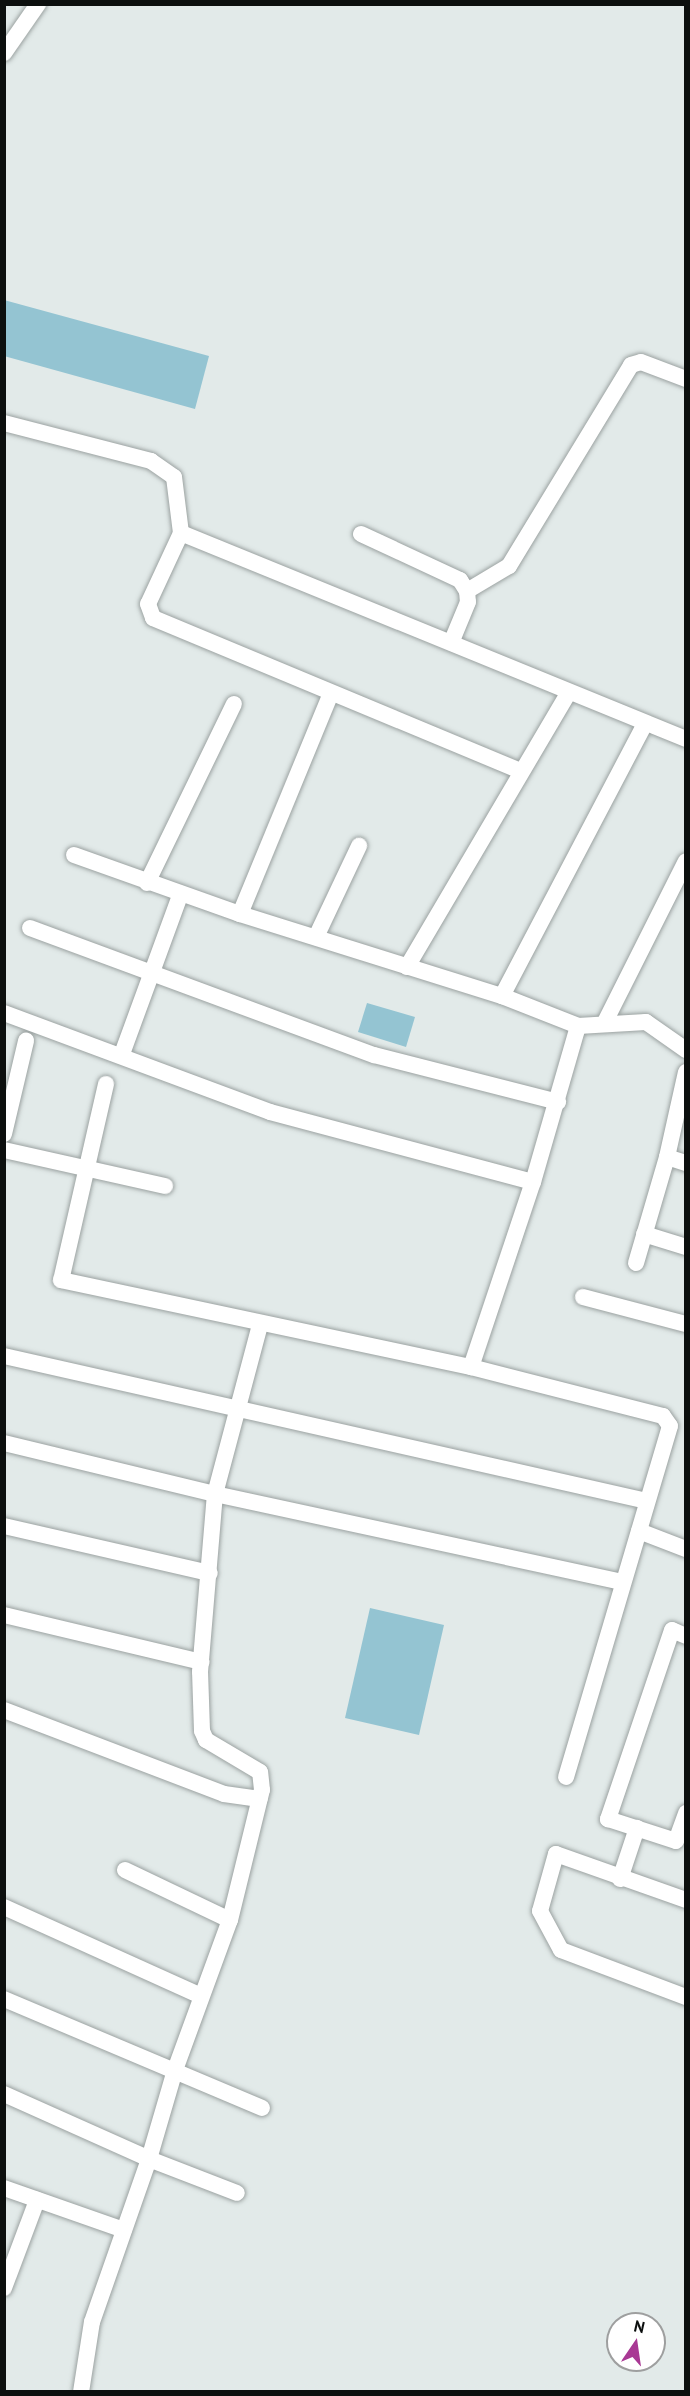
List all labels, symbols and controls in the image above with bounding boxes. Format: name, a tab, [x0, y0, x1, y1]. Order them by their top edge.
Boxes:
north arrow	[606, 2312, 666, 2372]
text: N	[632, 2315, 647, 2337]

